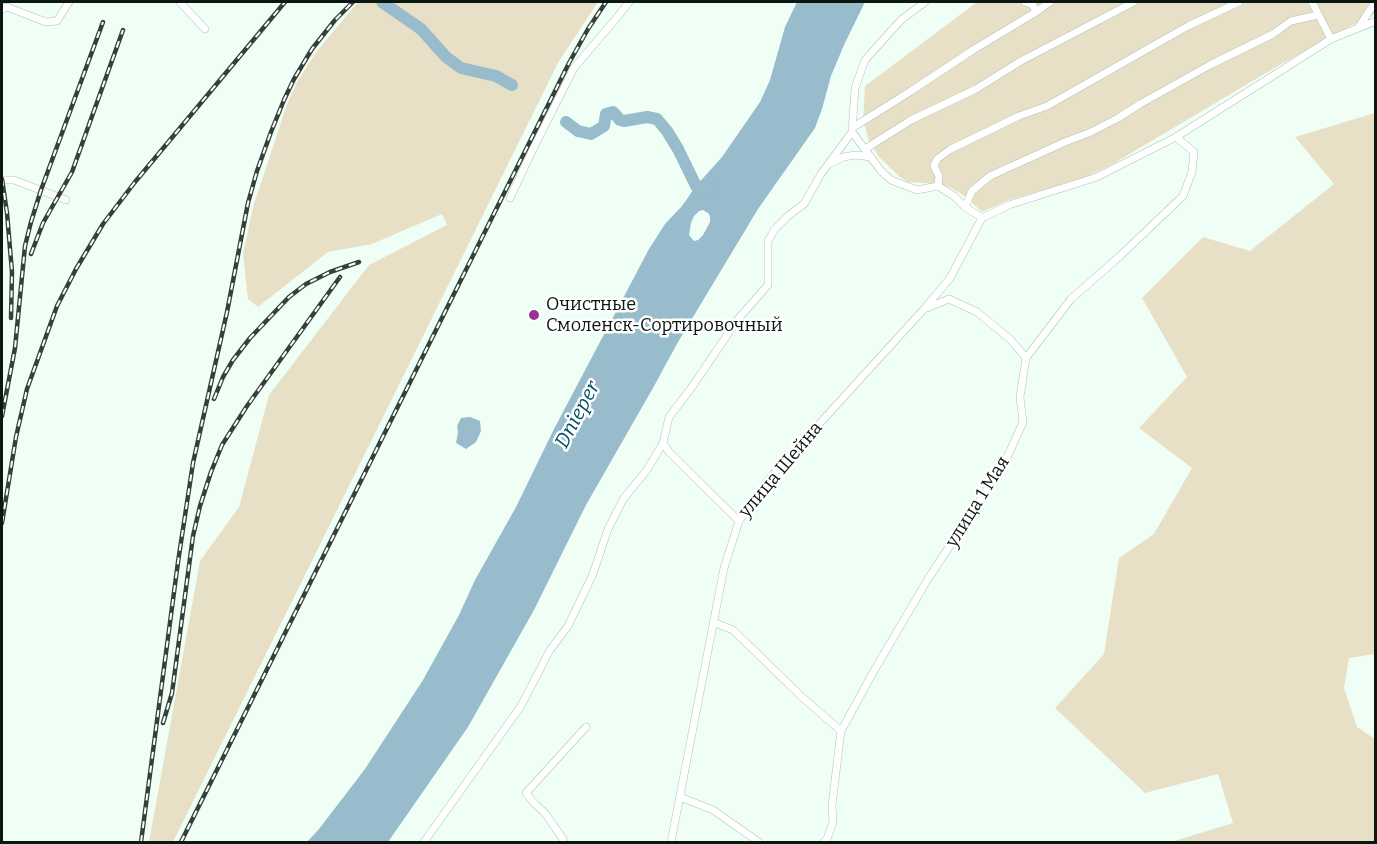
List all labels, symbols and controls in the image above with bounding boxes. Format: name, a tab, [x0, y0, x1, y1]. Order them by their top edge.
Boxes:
place label: Очистные Смоленск-Сортировочный	[546, 294, 783, 336]
marker: Очистные Смоленск-Сортировочный	[527, 308, 541, 322]
water label: Dnieper	[550, 378, 606, 452]
street label: улица Шейна	[735, 418, 827, 522]
street label: улица 1 Мая	[942, 453, 1014, 551]

